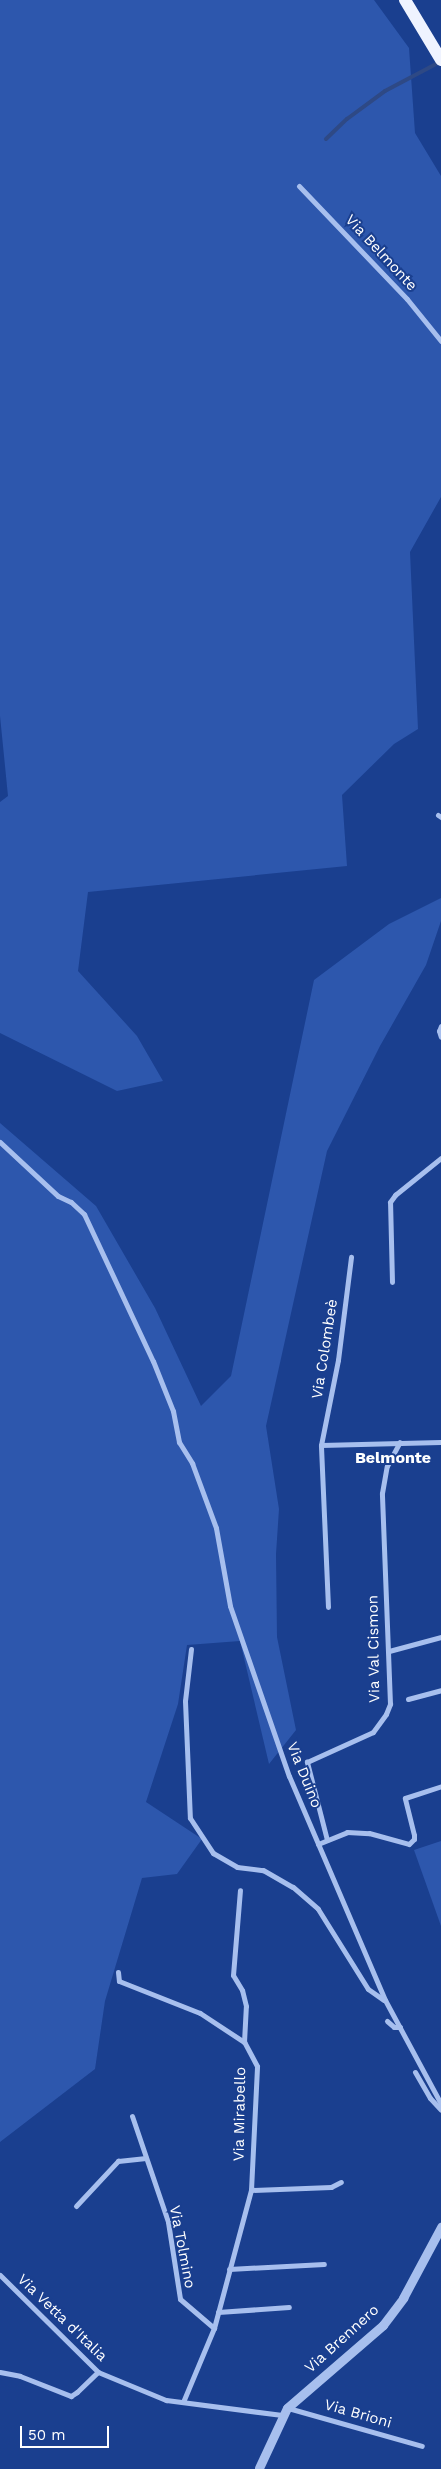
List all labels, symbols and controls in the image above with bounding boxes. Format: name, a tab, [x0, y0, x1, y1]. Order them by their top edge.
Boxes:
street label: Via Belmonte	[341, 211, 421, 295]
street label: Via Colombeè	[308, 1298, 342, 1400]
district label: Belmonte	[355, 1448, 431, 1468]
street label: Via Val Cismon	[364, 1594, 384, 1704]
street label: Via Duino	[283, 1739, 325, 1811]
street label: Via Mirabello	[230, 2066, 250, 2162]
street label: Via Tolmino	[165, 2204, 199, 2290]
street label: Via Vetta d'Italia	[13, 2270, 111, 2366]
street label: Via Brennero	[301, 2301, 383, 2377]
street label: Via Brioni	[322, 2396, 394, 2432]
scale bar	[22, 2416, 111, 2448]
text: 50 m	[28, 2426, 65, 2444]

